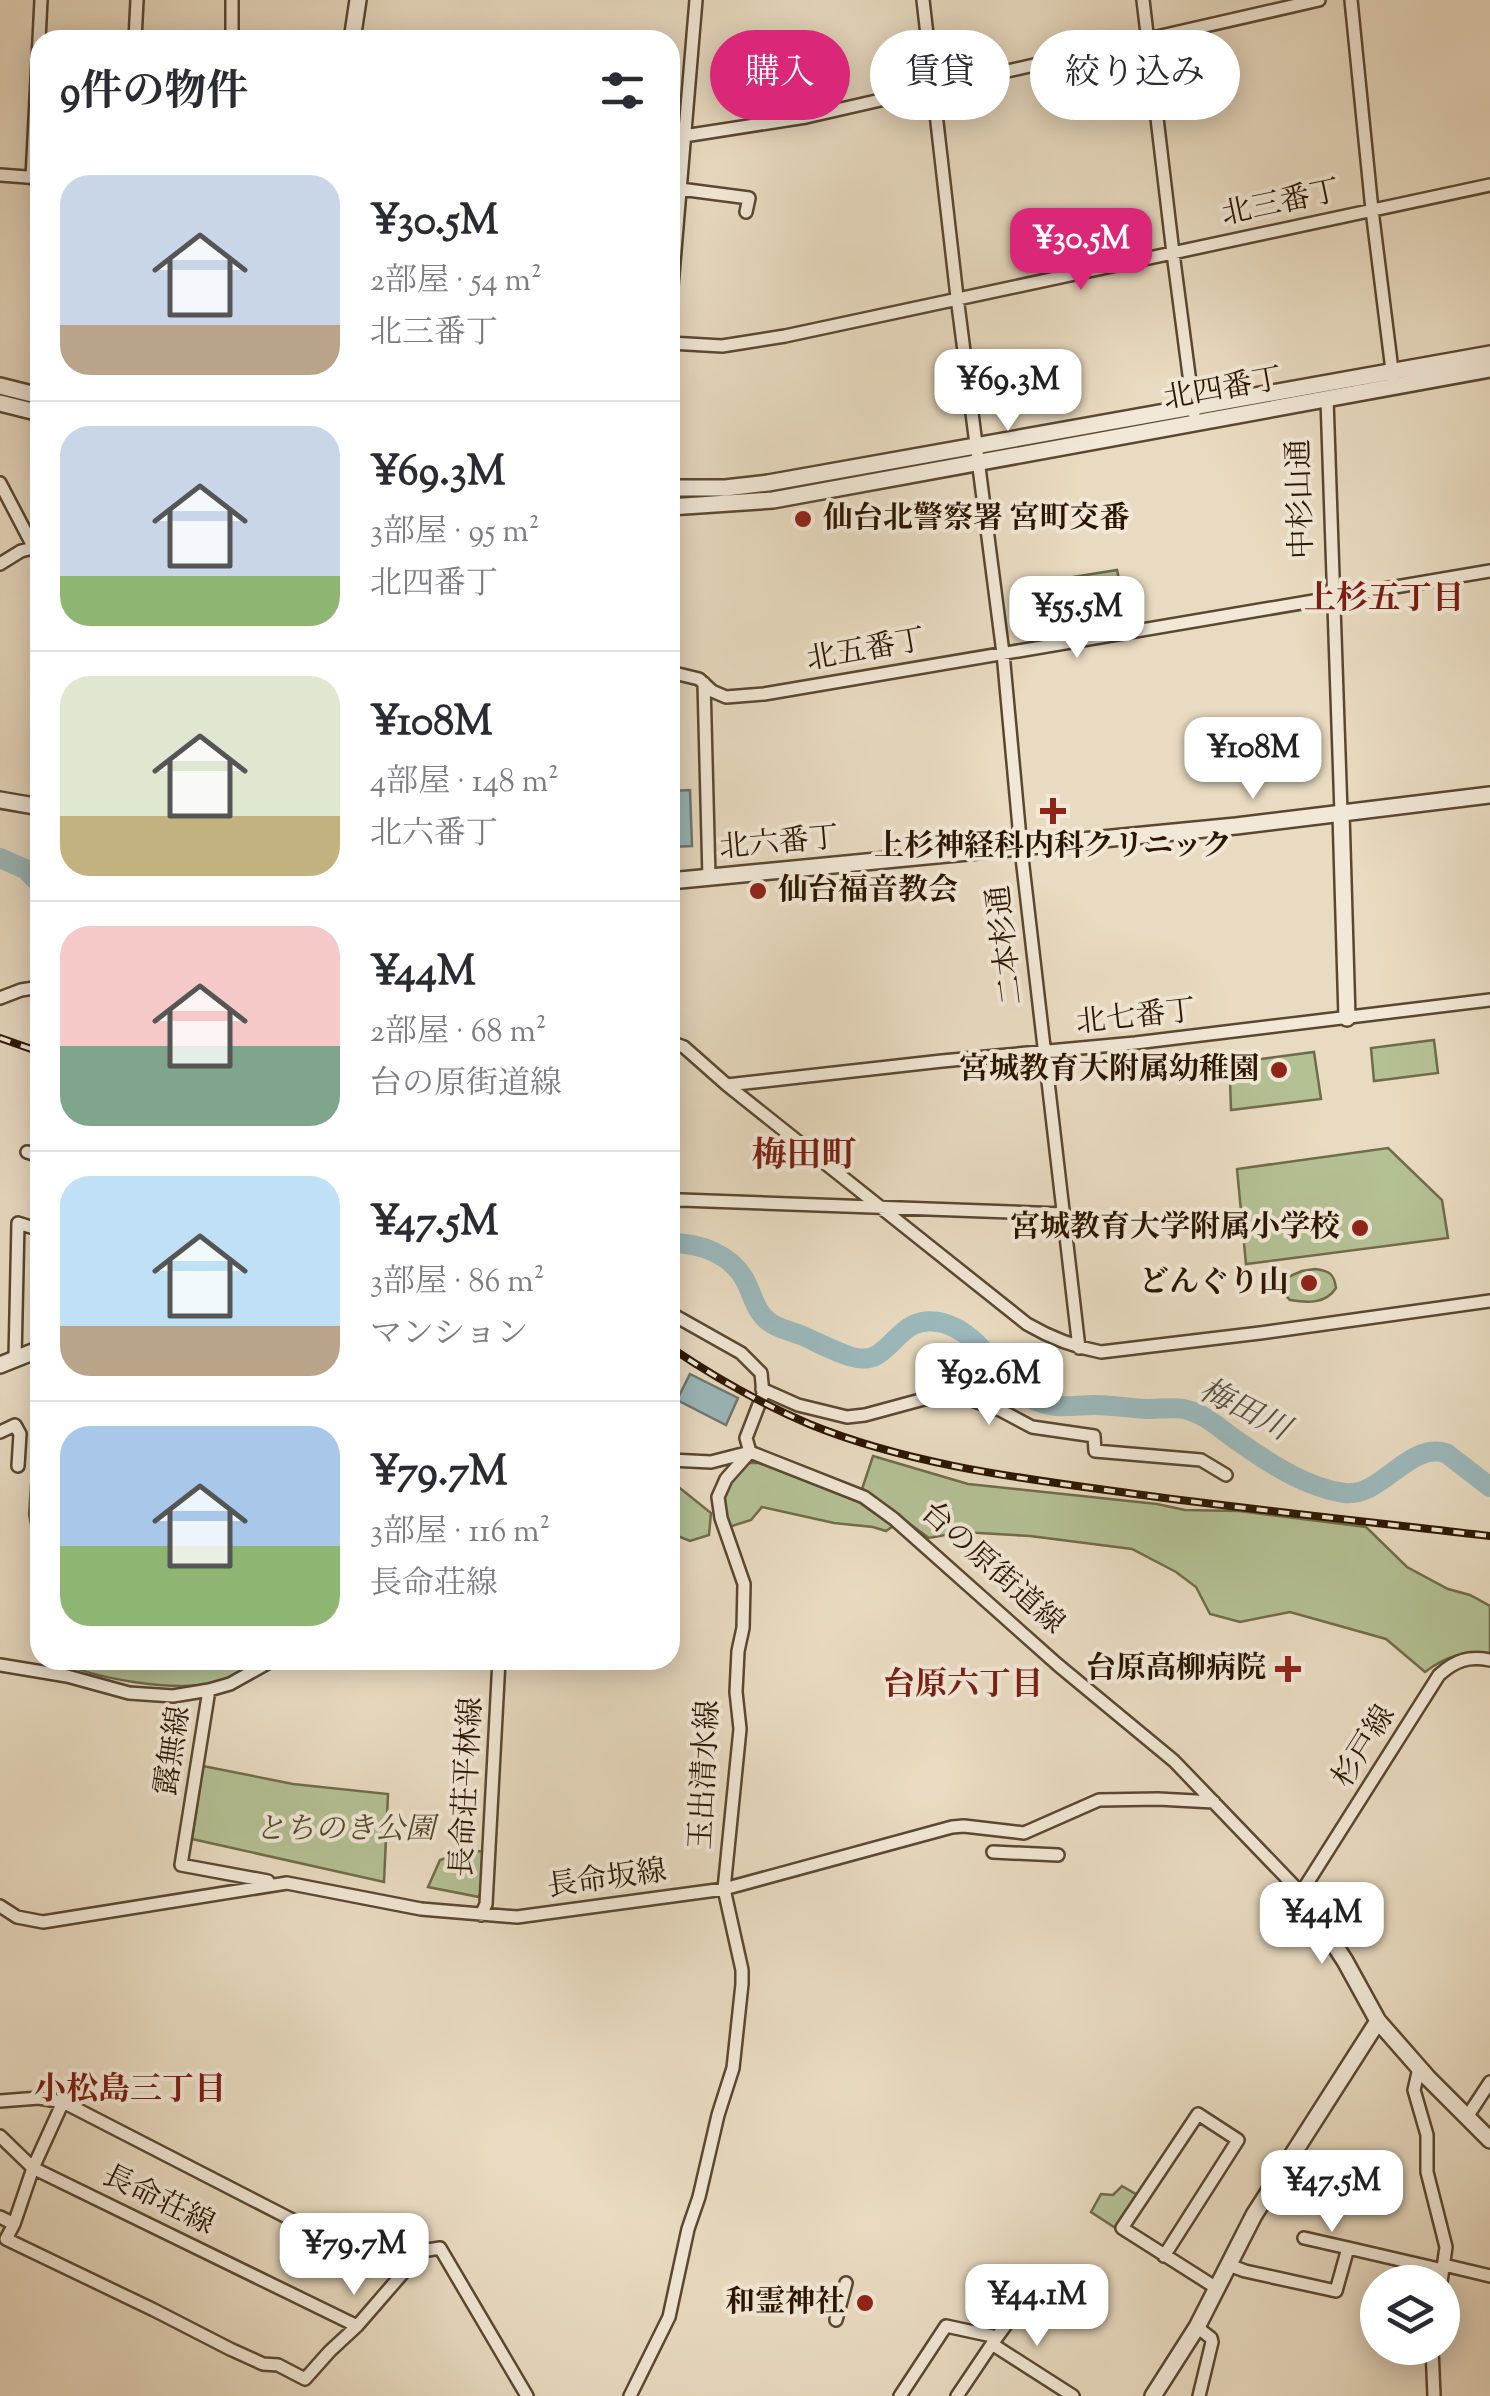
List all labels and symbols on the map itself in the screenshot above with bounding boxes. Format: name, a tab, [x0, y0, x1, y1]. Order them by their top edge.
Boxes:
street label: 北三番丁	[1218, 170, 1344, 238]
pin: ¥30.5M	[1000, 208, 1162, 293]
pin: ¥69.3M	[927, 349, 1089, 434]
street label: 北四番丁	[1160, 358, 1286, 422]
street label: 中杉山通	[1278, 438, 1326, 560]
place label: 仙台北警察署 宮町交番	[823, 498, 1129, 541]
marker: 仙台北警察署 宮町交番	[792, 508, 814, 530]
pin: ¥55.5M	[996, 576, 1158, 661]
district label: 上杉五丁目	[1304, 577, 1464, 623]
street label: 北五番丁	[803, 619, 929, 683]
pin: ¥108M	[1183, 717, 1323, 802]
marker: 上杉神経科内科クリニック	[1040, 798, 1066, 824]
street label: 北六番丁	[717, 817, 841, 871]
place label: 上杉神経科内科クリニック	[874, 826, 1232, 869]
place label: 仙台福音教会	[778, 870, 958, 913]
marker: 仙台福音教会	[747, 880, 769, 902]
street label: 二本杉通	[978, 883, 1036, 1007]
street label: 北七番丁	[1074, 990, 1198, 1046]
place label: 宮城教育大附属幼稚園	[959, 1049, 1259, 1092]
marker: 宮城教育大附属幼稚園	[1268, 1059, 1290, 1081]
district label: 梅田町	[751, 1132, 857, 1183]
place label: 宮城教育大学附属小学校	[1010, 1207, 1340, 1250]
marker: 宮城教育大学附属小学校	[1349, 1217, 1371, 1239]
place label: どんぐり山	[1139, 1262, 1289, 1305]
marker: どんぐり山	[1298, 1272, 1320, 1294]
pin: ¥92.6M	[908, 1343, 1070, 1428]
water label: 梅田川	[1191, 1369, 1300, 1455]
street label: 台の原街道線	[911, 1493, 1073, 1645]
place label: 台原高柳病院	[1086, 1648, 1266, 1691]
marker: 台原高柳病院	[1275, 1656, 1301, 1682]
district label: 台原六丁目	[883, 1663, 1043, 1709]
street label: 長命荘平林線	[442, 1696, 494, 1878]
street label: 杉戸線	[1323, 1697, 1407, 1797]
street label: 玉出清水線	[681, 1699, 731, 1851]
street label: 露無線	[146, 1703, 202, 1799]
park label: とちのき公園	[255, 1809, 440, 1852]
street label: 長命坂線	[545, 1850, 669, 1910]
pin: ¥44M	[1263, 1882, 1381, 1967]
district label: 小松島三丁目	[34, 2068, 226, 2114]
pin: ¥47.5M	[1251, 2150, 1413, 2235]
street label: 長命荘線	[95, 2155, 221, 2247]
pin: ¥79.7M	[273, 2213, 435, 2298]
pin: ¥44.1M	[956, 2264, 1118, 2349]
place label: 和霊神社	[725, 2282, 845, 2325]
marker: 和霊神社	[854, 2292, 876, 2314]

